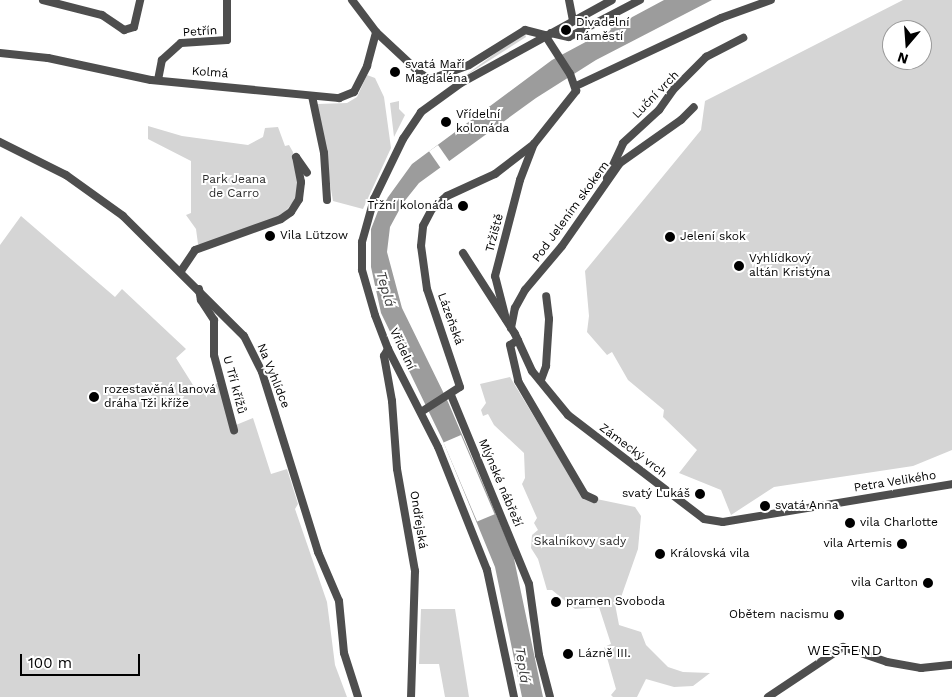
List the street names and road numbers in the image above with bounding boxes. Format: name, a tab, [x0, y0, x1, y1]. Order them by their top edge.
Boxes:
street label: Petřín	[182, 24, 218, 40]
street label: Kolmá	[191, 65, 229, 81]
street label: Luční vrch	[630, 68, 682, 122]
street label: Pod Jelením skokem	[529, 159, 613, 265]
street label: Tržiště	[483, 212, 507, 254]
street label: Lázeňská	[434, 291, 466, 347]
street label: Vřídelní	[386, 326, 418, 372]
street label: Na Vyhlídce	[253, 341, 293, 411]
street label: U Tří křížů	[219, 354, 249, 416]
street label: Zámecký vrch	[596, 421, 670, 481]
street label: Mlýnské nábřeží	[475, 437, 525, 529]
street label: Petra Velikého	[853, 468, 937, 496]
street label: Ondřejská	[406, 490, 430, 550]

